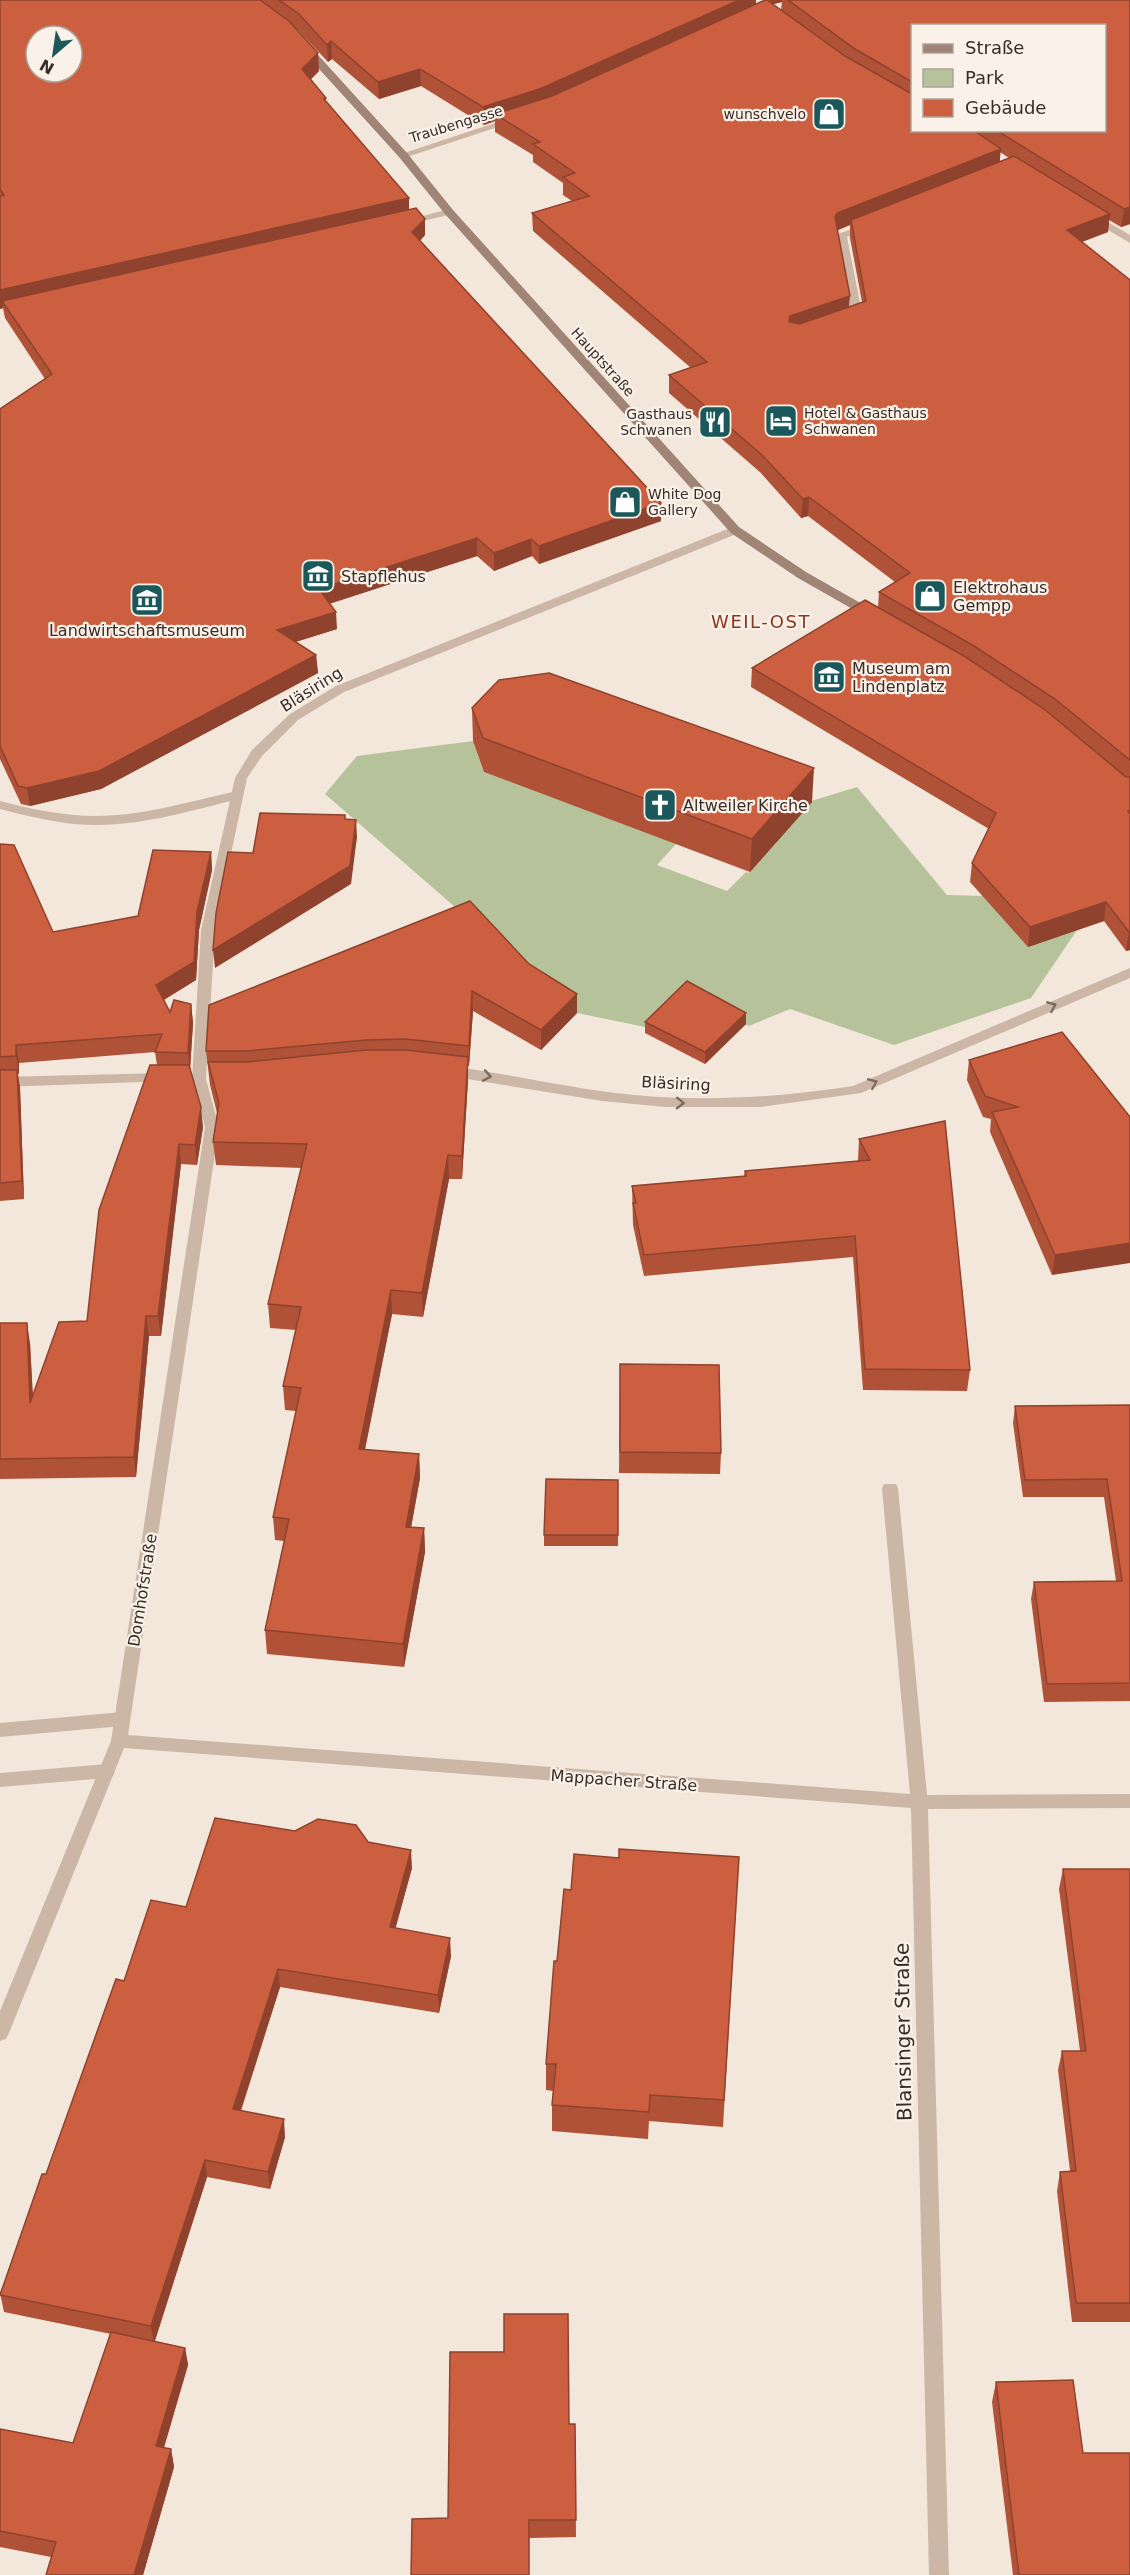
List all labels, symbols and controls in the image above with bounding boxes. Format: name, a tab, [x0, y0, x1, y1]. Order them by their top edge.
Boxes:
north arrow	[24, 24, 84, 84]
legend	[911, 24, 1106, 132]
text: Straße	[965, 37, 1024, 58]
text: N	[37, 55, 57, 78]
text: Park	[965, 67, 1004, 88]
shop icon: wunschvelo	[811, 96, 847, 132]
text: Gebäude	[965, 97, 1046, 118]
street label: Traubengasse	[406, 102, 505, 146]
place label: wunschvelo	[724, 106, 806, 122]
street label: Hauptstraße	[568, 324, 638, 400]
hotel icon: Hotel & Gasthaus Schwanen	[763, 403, 799, 439]
restaurant icon: Gasthaus Schwanen	[697, 404, 733, 440]
place label: Hotel & Gasthaus Schwanen	[804, 405, 927, 437]
place label: Gasthaus Schwanen	[620, 406, 692, 438]
shop icon: White Dog Gallery	[607, 484, 643, 520]
place label: White Dog Gallery	[648, 486, 721, 518]
museum icon: Stapflehus	[300, 558, 336, 594]
place label: Stapflehus	[341, 567, 426, 586]
shop icon: Elektrohaus Gempp	[912, 578, 948, 614]
place label: Elektrohaus Gempp	[953, 578, 1047, 615]
museum icon: Landwirtschaftsmuseum	[129, 582, 165, 618]
district label: WEIL-OST	[711, 611, 811, 632]
place label: Landwirtschaftsmuseum	[49, 621, 245, 640]
museum icon: Museum am Lindenplatz	[811, 659, 847, 695]
place label: Museum am Lindenplatz	[852, 659, 950, 696]
street label: Bläsiring	[277, 663, 346, 716]
church icon: Altweiler Kirche	[642, 787, 678, 823]
place label: Altweiler Kirche	[683, 796, 808, 815]
one-way arrow	[1046, 1001, 1057, 1013]
one-way arrow	[483, 1070, 492, 1082]
street label: Bläsiring	[641, 1072, 711, 1095]
one-way arrow	[866, 1078, 877, 1090]
one-way arrow	[676, 1097, 685, 1109]
street label: Domhofstraße	[124, 1532, 161, 1648]
street label: Mappacher Straße	[550, 1766, 698, 1795]
street label: Blansinger Straße	[889, 1943, 917, 2121]

